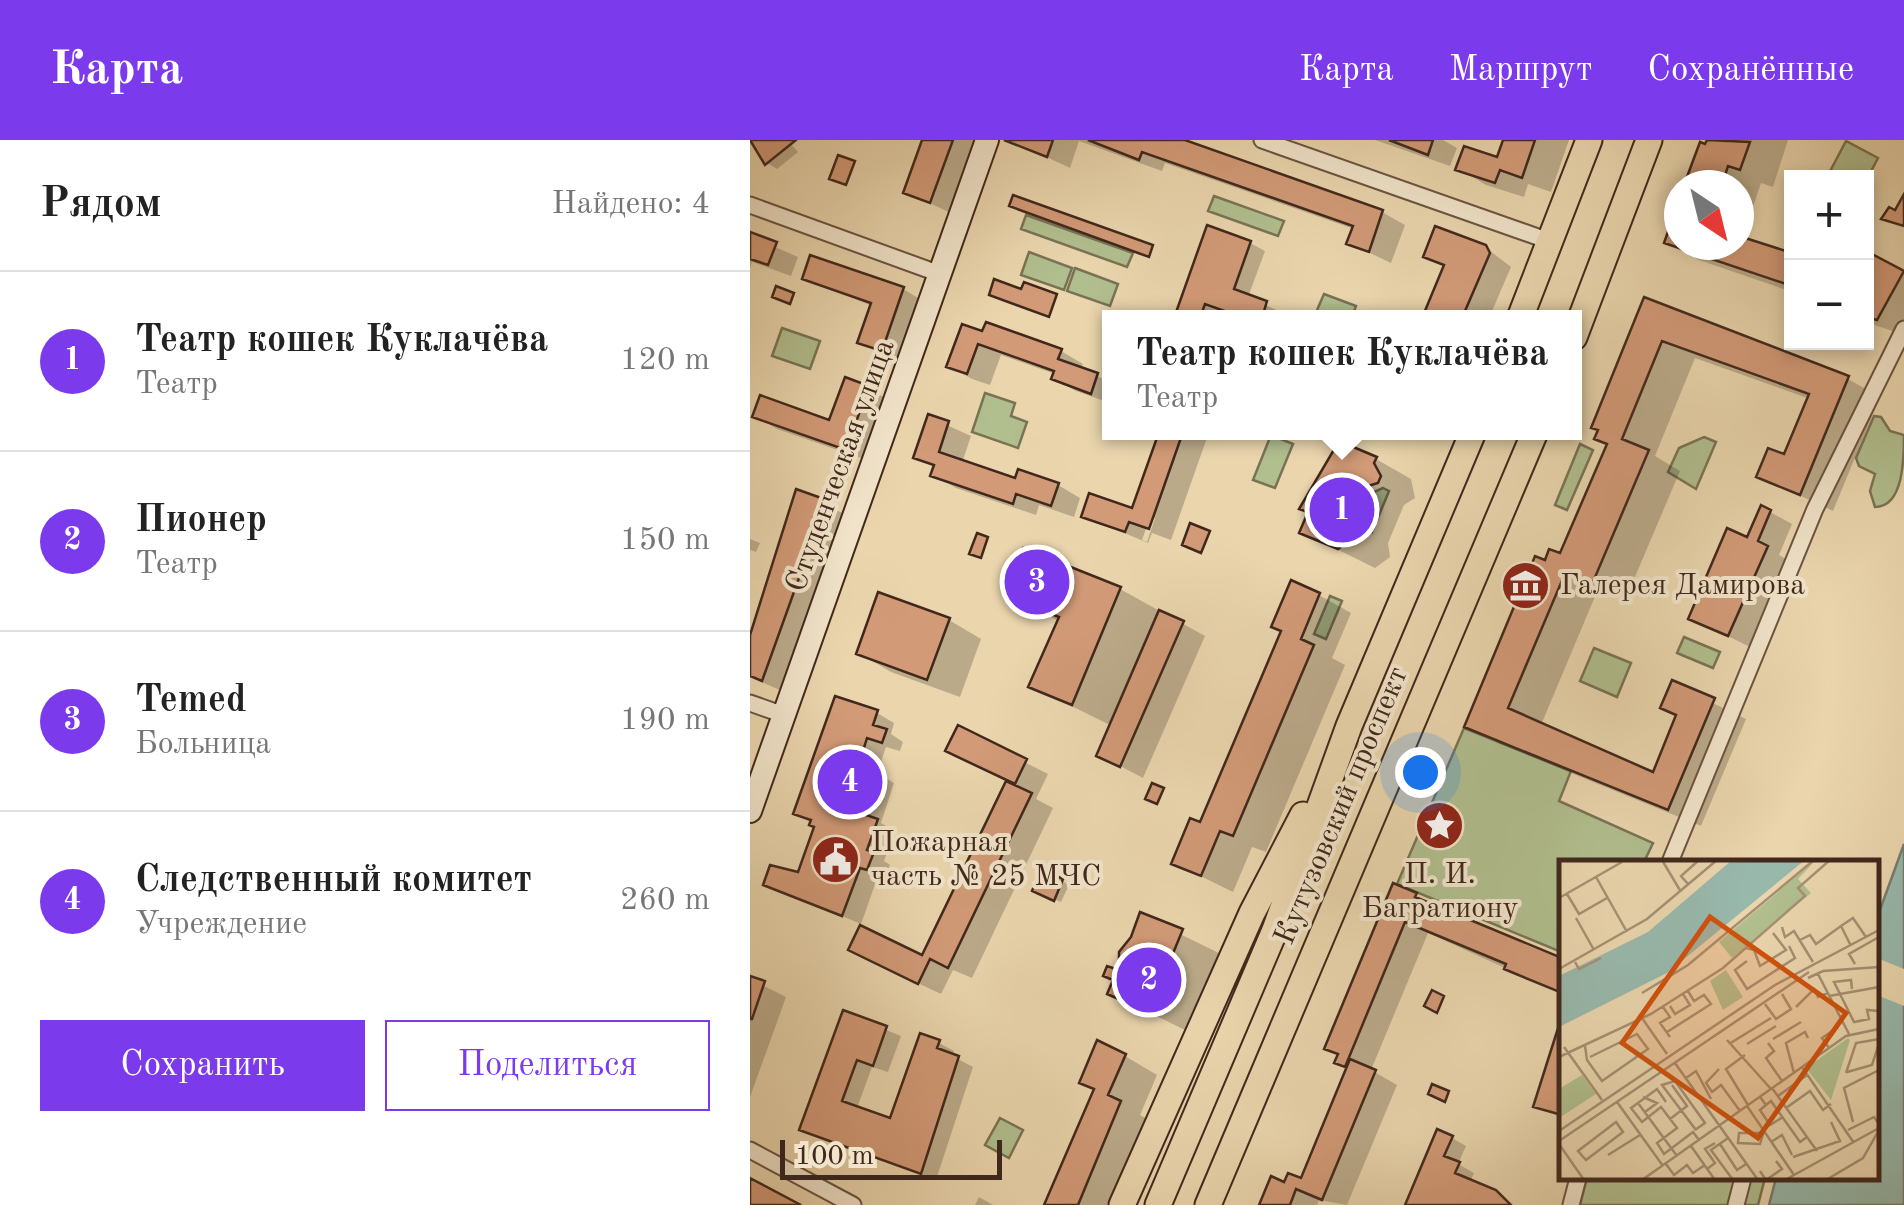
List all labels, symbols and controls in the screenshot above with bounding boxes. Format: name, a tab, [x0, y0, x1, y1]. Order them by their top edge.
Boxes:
text: Карта	[50, 46, 183, 94]
text: Карта	[1299, 53, 1394, 88]
text: Маршрут	[1449, 53, 1593, 88]
text: Сохранённые	[1648, 53, 1854, 88]
north arrow	[1664, 170, 1754, 260]
map controls	[1784, 170, 1874, 350]
button: +	[1784, 170, 1874, 260]
text: Рядом	[40, 184, 162, 226]
text: Найдено: 4	[551, 189, 710, 221]
button: −	[1784, 260, 1874, 350]
popup	[1102, 310, 1582, 440]
text: Театр кошек Куклачёва	[135, 322, 548, 360]
street label: Студенческая улица	[781, 336, 901, 596]
text: Театр кошек Куклачёва	[1135, 336, 1549, 374]
text: 1	[63, 345, 82, 377]
text: 120 m	[620, 345, 710, 377]
text: Театр	[135, 369, 218, 401]
text: Театр	[1135, 383, 1218, 415]
pin: 1	[1310, 472, 1374, 548]
text: Пионер	[135, 502, 267, 540]
text: 2	[63, 525, 82, 557]
text: 150 m	[620, 525, 710, 557]
pin: 3	[1004, 544, 1070, 620]
text: Театр	[135, 549, 218, 581]
museum icon: Галерея Дамирова	[1499, 560, 1551, 612]
place label: Галерея Дамирова	[1560, 571, 1805, 601]
street label: Кутузовский проспект	[1270, 663, 1414, 949]
text: Temed	[135, 682, 247, 720]
text: 3	[63, 705, 82, 737]
text: 190 m	[620, 705, 710, 737]
text: Больница	[135, 729, 271, 761]
pin: 4	[818, 744, 882, 820]
your location	[1395, 747, 1446, 798]
place icon: П. И. Багратиону	[1414, 800, 1466, 852]
place label: Пожарная часть № 25 МЧС	[871, 828, 1101, 892]
public building icon: Пожарная часть № 25 МЧС	[810, 834, 862, 886]
place label: П. И. Багратиону	[1361, 860, 1519, 924]
inset map	[1559, 860, 1879, 1180]
text: Следственный комитет	[135, 862, 532, 900]
text: 4	[63, 885, 82, 917]
text: 260 m	[620, 885, 710, 917]
text: Учреждение	[135, 909, 307, 941]
pin: 2	[1116, 942, 1182, 1018]
button: Сохранить	[40, 1020, 365, 1111]
button: Поделиться	[385, 1020, 710, 1111]
scale bar	[780, 1135, 1002, 1180]
text: 100 m	[795, 1143, 874, 1171]

